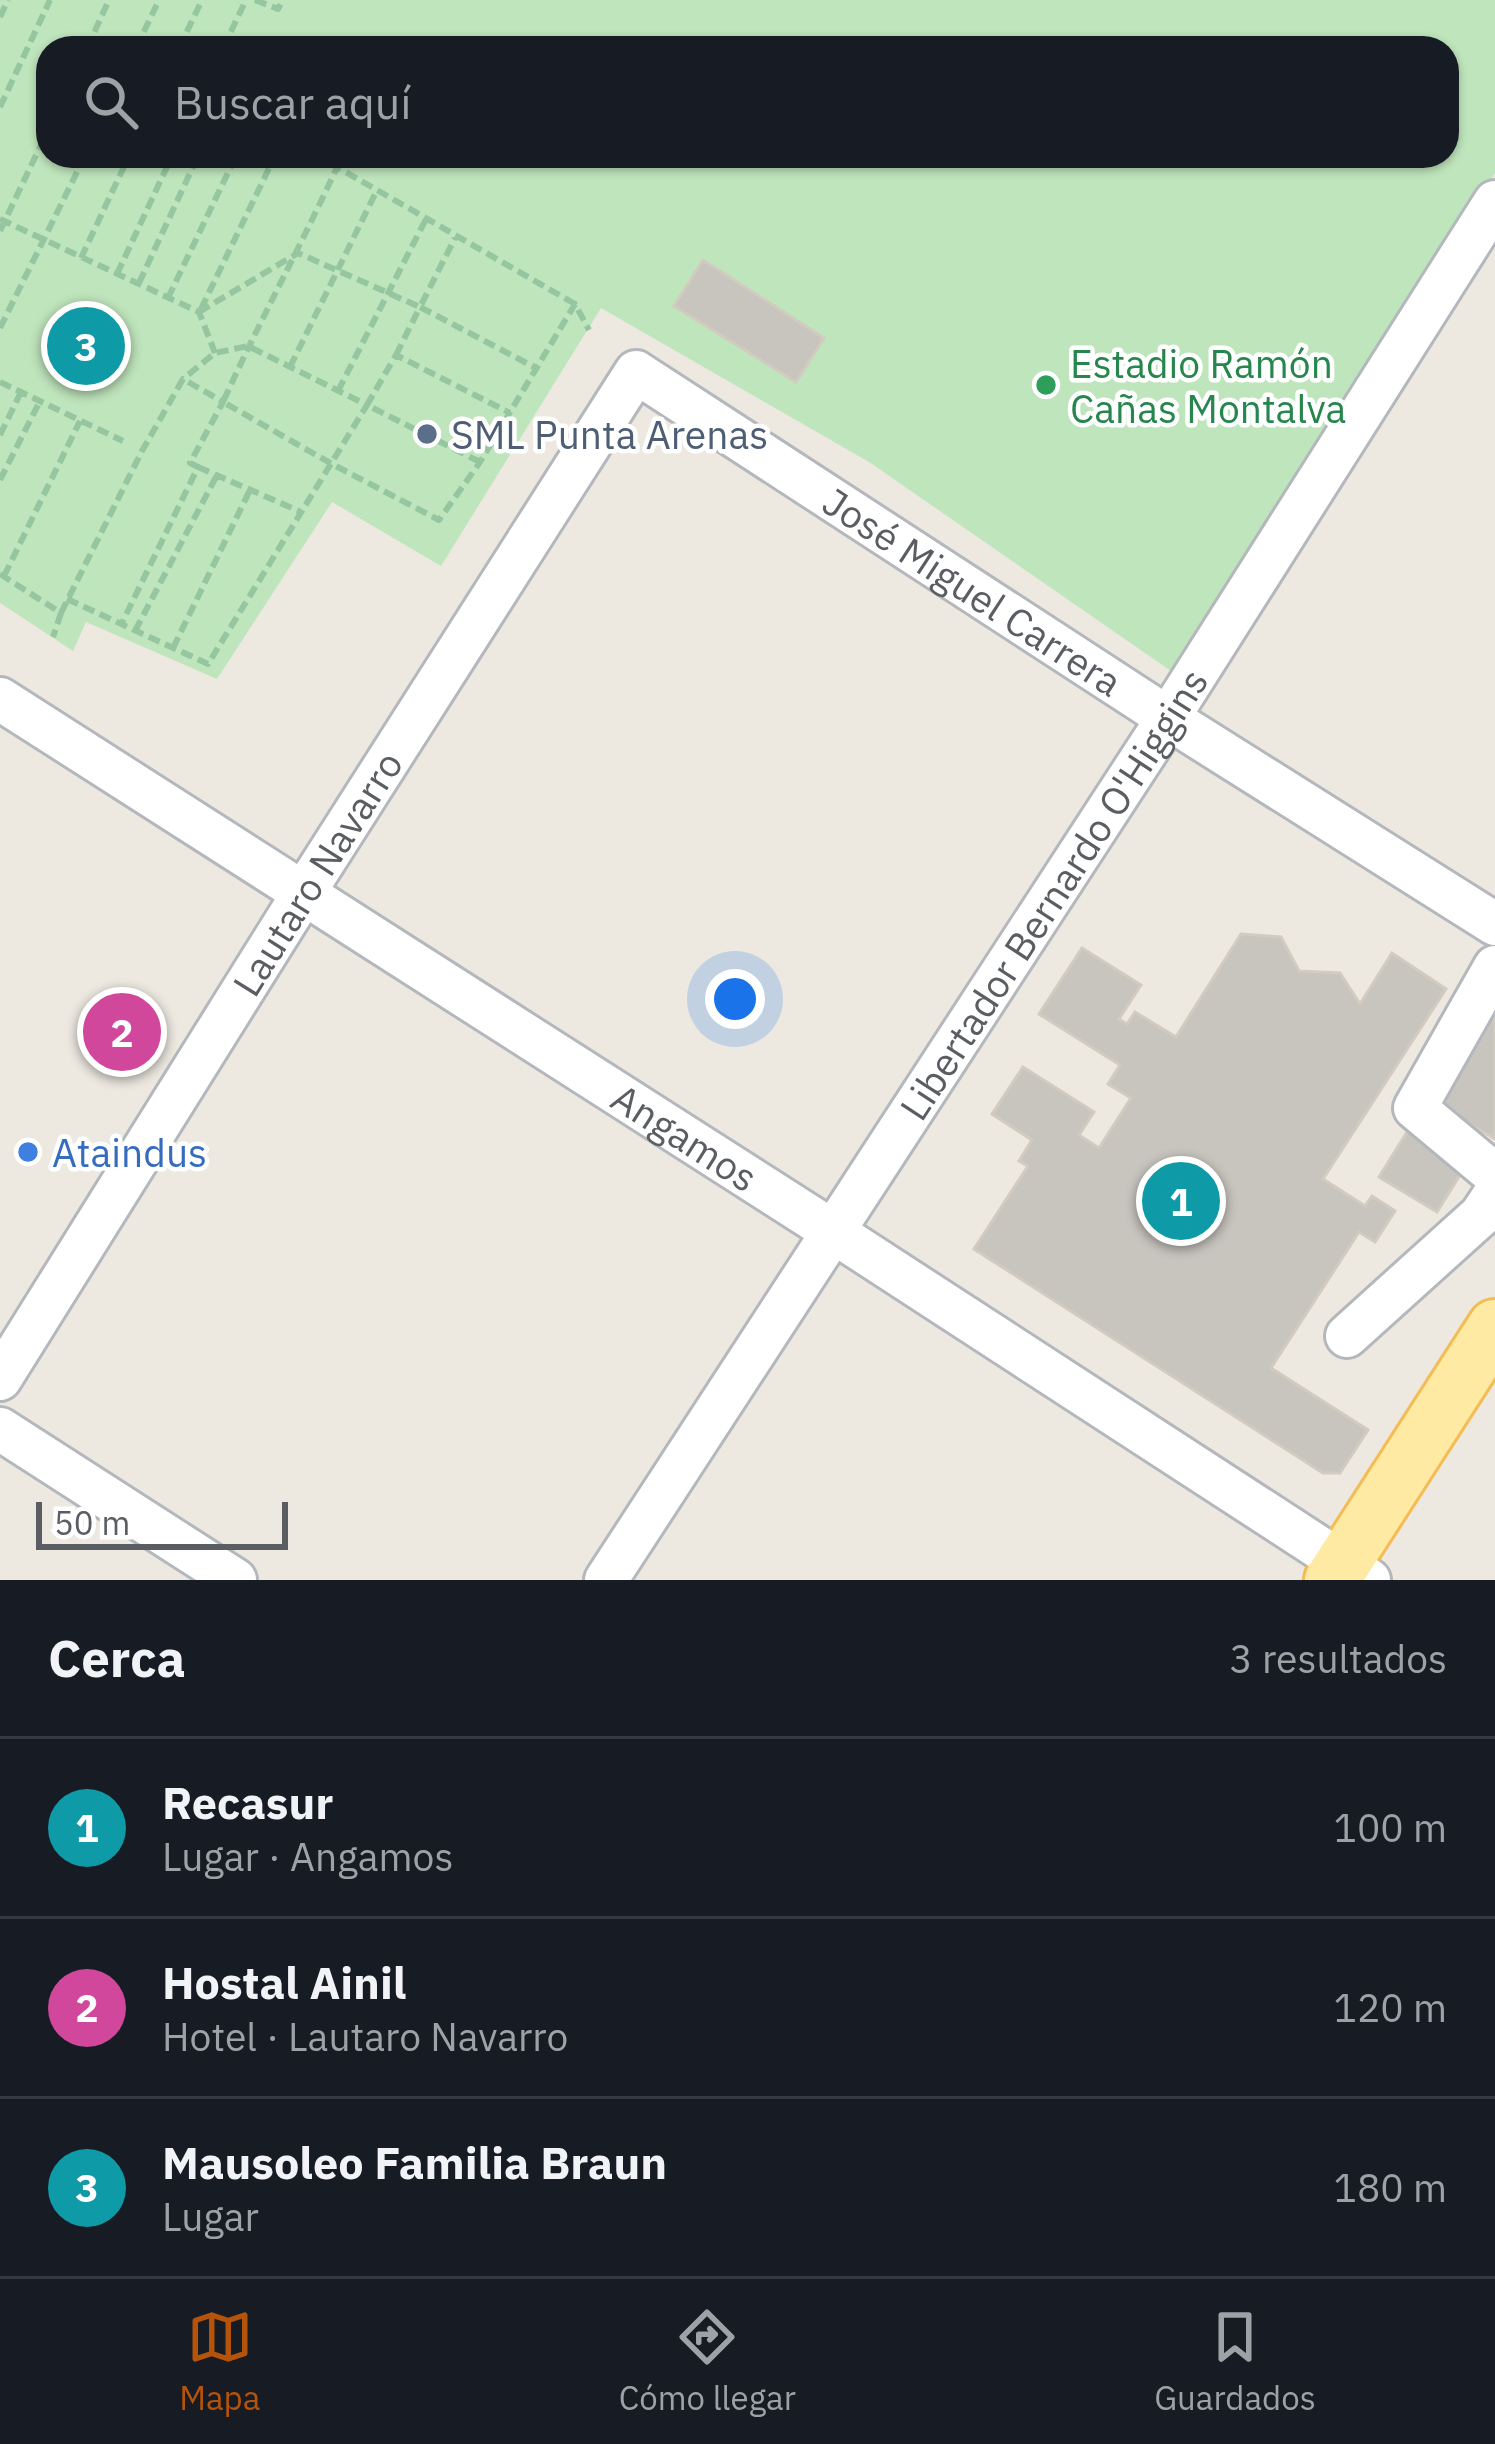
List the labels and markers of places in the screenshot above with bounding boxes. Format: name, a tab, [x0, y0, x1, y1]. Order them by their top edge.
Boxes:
pin: 3	[47, 301, 125, 391]
place label: Estadio Ramón Cañas Montalva	[1070, 338, 1346, 434]
marker: Estadio Ramón Cañas Montalva	[1033, 372, 1059, 398]
place label: SML Punta Arenas	[451, 409, 768, 460]
marker: SML Punta Arenas	[414, 421, 440, 447]
pin: 2	[83, 987, 161, 1077]
place label: Ataindus	[52, 1127, 207, 1178]
marker: Ataindus	[15, 1139, 41, 1165]
pin: 1	[1142, 1156, 1220, 1246]

